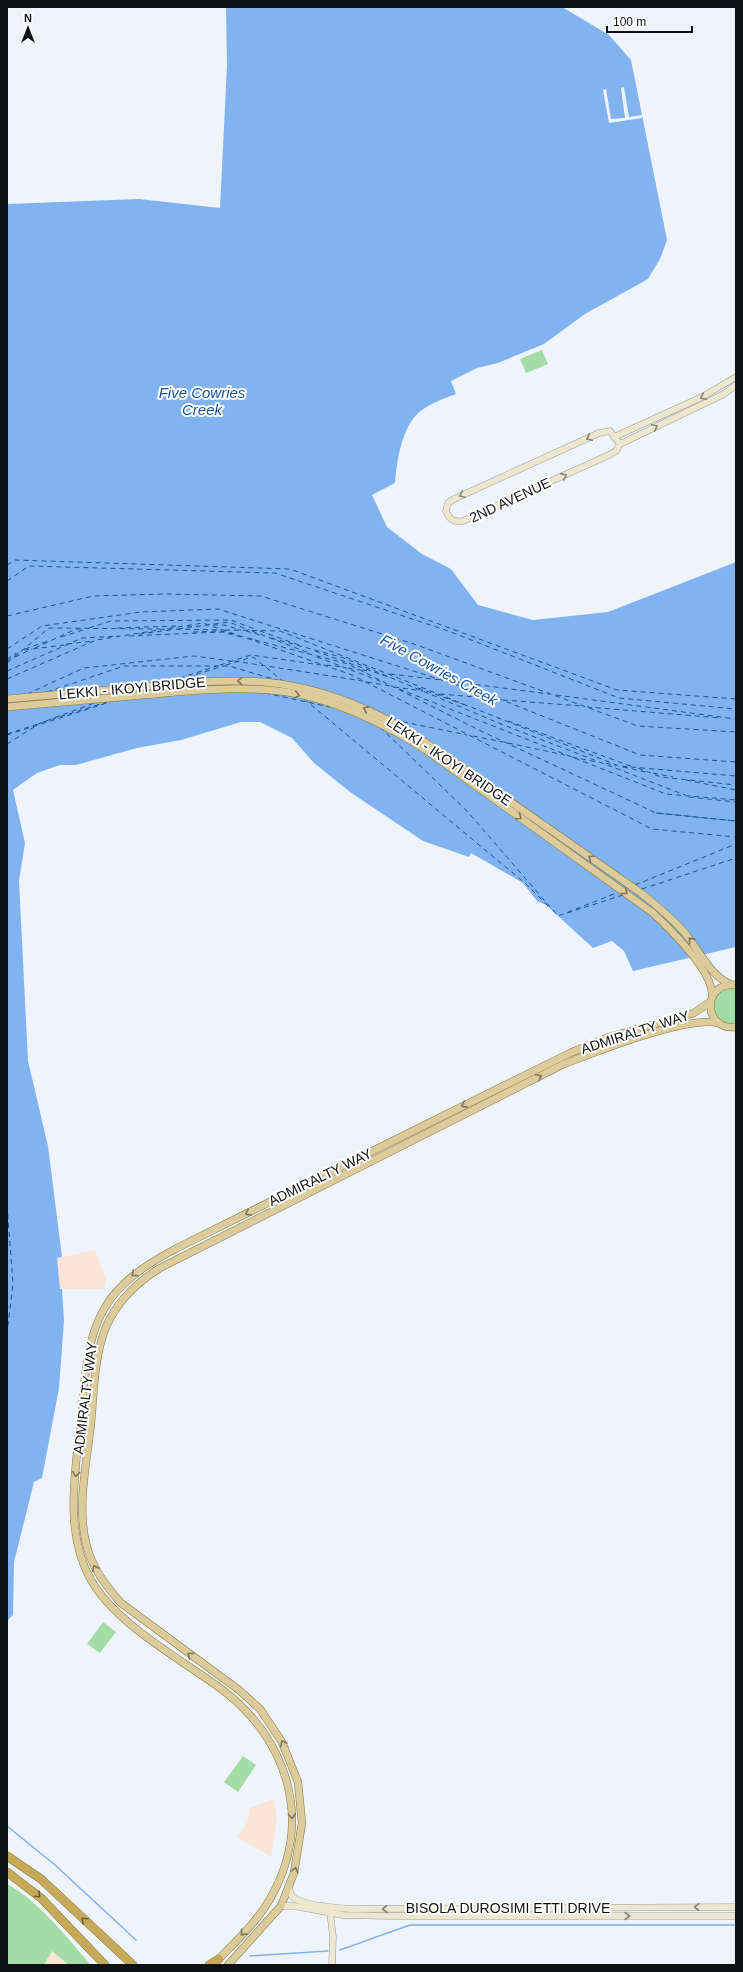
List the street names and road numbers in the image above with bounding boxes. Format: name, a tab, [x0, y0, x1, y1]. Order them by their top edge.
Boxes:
street label: 2ND AVENUE	[467, 474, 553, 526]
street label: LEKKI - IKOYI BRIDGE	[58, 674, 206, 702]
street label: LEKKI - IKOYI BRIDGE	[384, 713, 514, 809]
street label: ADMIRALTY WAY	[579, 1007, 692, 1057]
street label: ADMIRALTY WAY	[266, 1145, 375, 1209]
street label: ADMIRALTY WAY	[70, 1340, 100, 1455]
street label: BISOLA DUROSIMI ETTI DRIVE	[406, 1900, 610, 1916]

